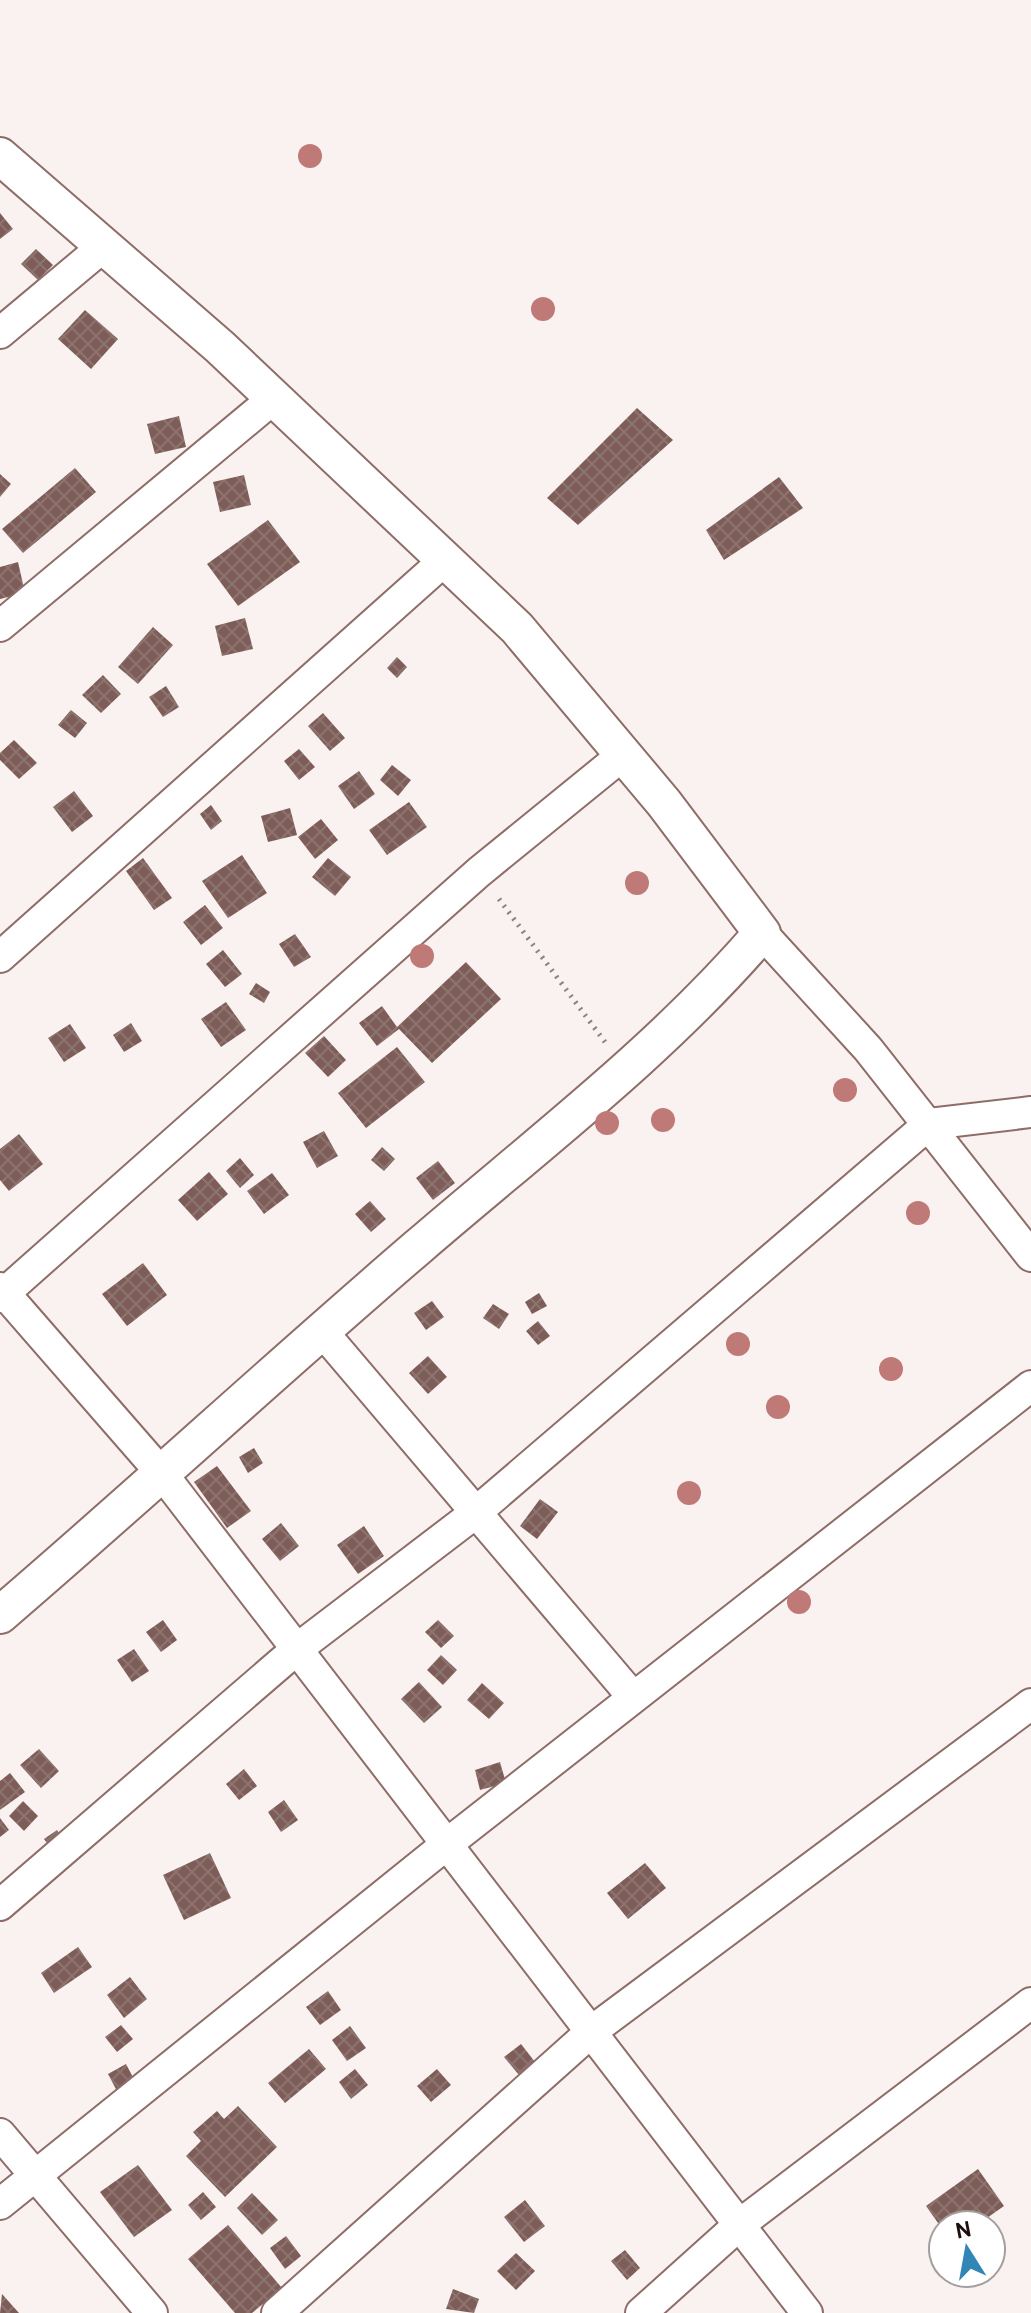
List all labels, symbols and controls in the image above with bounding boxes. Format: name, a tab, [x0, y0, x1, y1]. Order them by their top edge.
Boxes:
north arrow	[927, 2209, 1007, 2289]
text: N	[953, 2217, 974, 2247]

